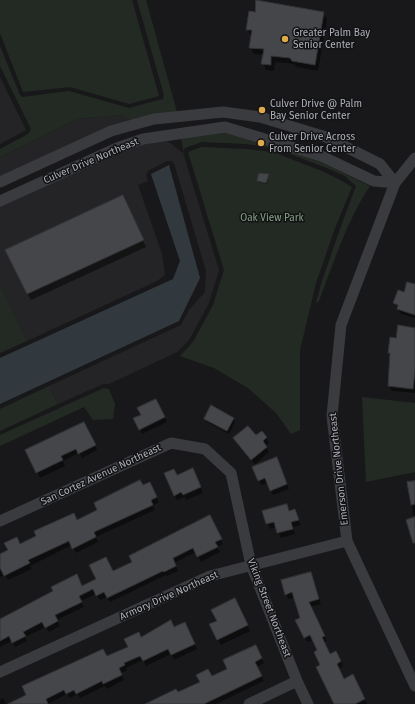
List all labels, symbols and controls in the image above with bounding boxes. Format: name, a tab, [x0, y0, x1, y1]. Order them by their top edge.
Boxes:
place label: Greater Palm Bay Senior Center	[293, 27, 370, 50]
marker: Greater Palm Bay Senior Center	[280, 34, 290, 44]
place label: Culver Drive @ Palm Bay Senior Center	[270, 98, 362, 122]
marker: Culver Drive @ Palm Bay Senior Center	[257, 105, 267, 115]
place label: Culver Drive Across From Senior Center	[269, 131, 356, 154]
street label: Culver Drive Northeast	[42, 136, 140, 186]
marker: Culver Drive Across From Senior Center	[256, 138, 266, 148]
park label: Oak View Park	[240, 212, 304, 224]
street label: Emerson Drive Northeast	[327, 412, 351, 526]
street label: San Cortez Avenue Northeast	[39, 442, 163, 508]
street label: Viking Street Northeast	[245, 557, 293, 659]
street label: Armory Drive Northeast	[118, 569, 220, 623]

